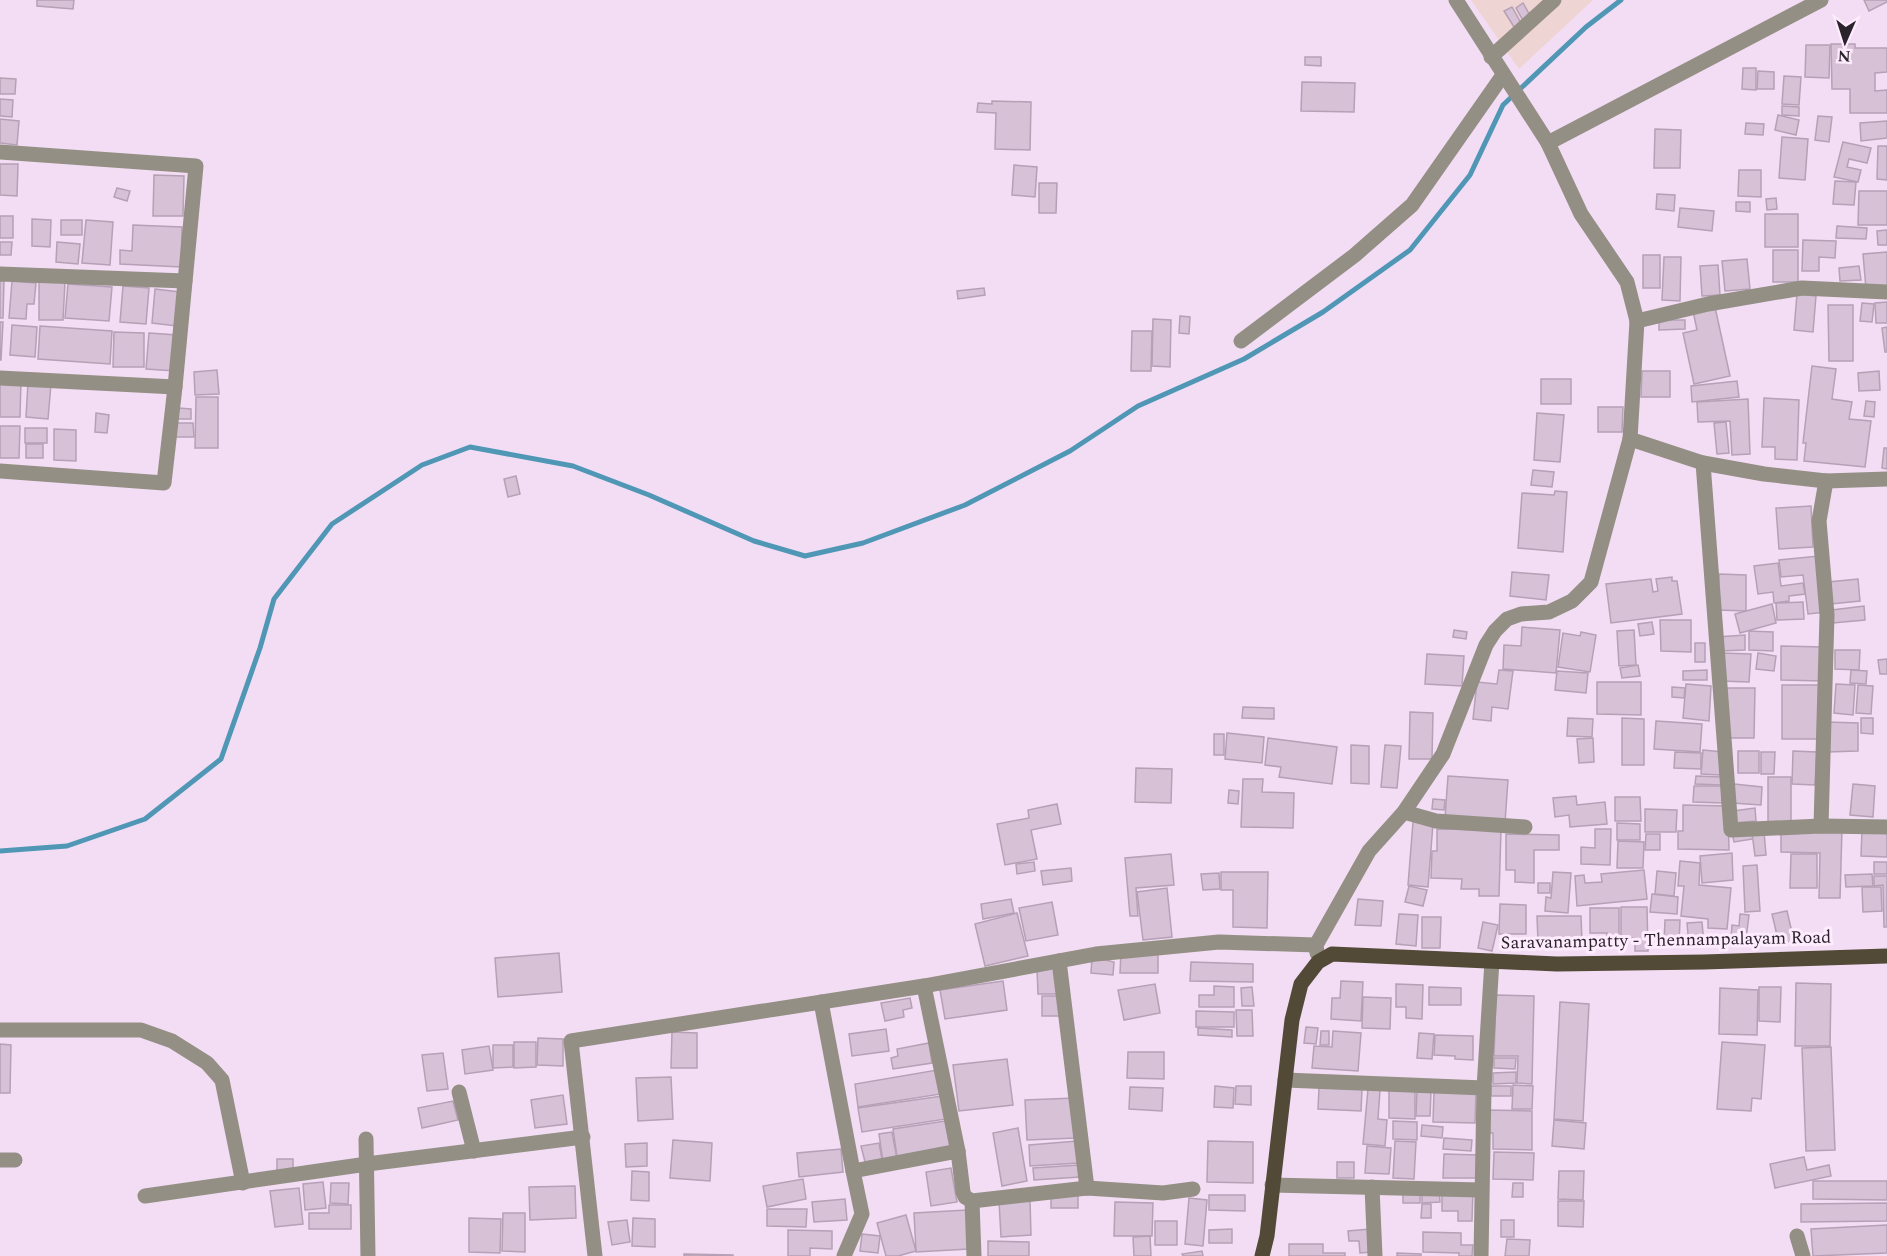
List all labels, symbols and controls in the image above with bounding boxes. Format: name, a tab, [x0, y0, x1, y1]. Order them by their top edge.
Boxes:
north arrow	[1815, 12, 1875, 72]
text: N	[1837, 44, 1851, 68]
street label: Saravanampatty - Thennampalayam Road	[1500, 924, 1832, 956]

